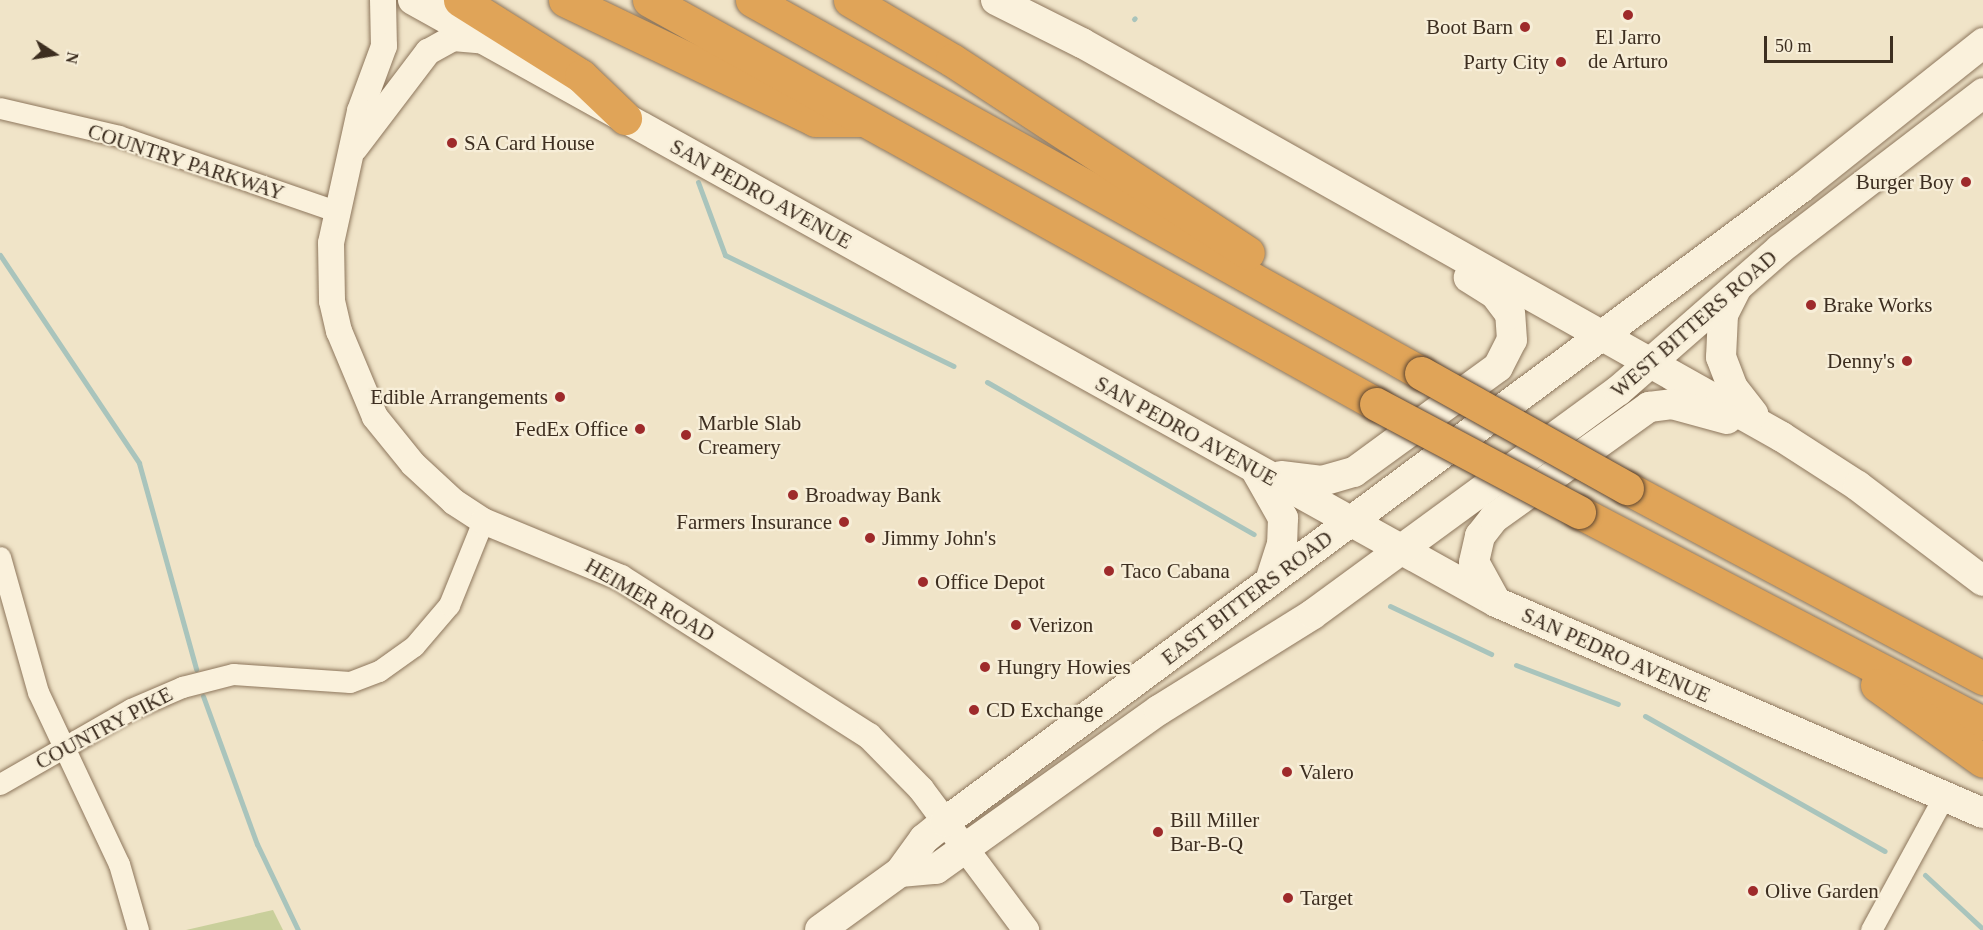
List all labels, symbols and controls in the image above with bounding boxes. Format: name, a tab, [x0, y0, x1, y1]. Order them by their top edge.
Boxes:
marker: El Jarro de Arturo	[1621, 8, 1635, 22]
place label: Boot Barn	[1426, 14, 1513, 40]
marker: Boot Barn	[1518, 20, 1532, 34]
north arrow	[24, 24, 84, 84]
place label: El Jarro de Arturo	[1587, 24, 1669, 74]
scale bar	[1767, 24, 1896, 62]
text: 50 m	[1775, 36, 1812, 56]
place label: Party City	[1463, 49, 1549, 75]
text: N	[63, 50, 82, 65]
marker: Party City	[1554, 55, 1568, 69]
street label: COUNTRY PARKWAY	[84, 118, 288, 206]
place label: SA Card House	[464, 130, 596, 156]
street label: SAN PEDRO AVENUE	[665, 133, 857, 255]
marker: SA Card House	[445, 136, 459, 150]
place label: Burger Boy	[1856, 169, 1954, 195]
marker: Burger Boy	[1959, 175, 1973, 189]
street label: WEST BITTERS ROAD	[1606, 245, 1782, 403]
place label: Brake Works	[1823, 292, 1933, 318]
marker: Brake Works	[1804, 298, 1818, 312]
place label: Denny's	[1827, 348, 1895, 374]
marker: Denny's	[1900, 354, 1914, 368]
street label: SAN PEDRO AVENUE	[1090, 370, 1282, 492]
place label: Edible Arrangements	[369, 384, 548, 410]
marker: Edible Arrangements	[553, 390, 567, 404]
place label: Marble Slab Creamery	[698, 410, 801, 460]
place label: FedEx Office	[515, 416, 628, 442]
marker: FedEx Office	[633, 422, 647, 436]
marker: Marble Slab Creamery	[679, 428, 693, 442]
place label: Broadway Bank	[805, 482, 941, 508]
marker: Broadway Bank	[786, 488, 800, 502]
place label: Farmers Insurance	[676, 509, 832, 535]
marker: Farmers Insurance	[837, 515, 851, 529]
place label: Jimmy John's	[882, 525, 996, 551]
street label: EAST BITTERS ROAD	[1156, 525, 1338, 671]
marker: Jimmy John's	[863, 531, 877, 545]
street label: HEIMER ROAD	[581, 553, 719, 647]
place label: Taco Cabana	[1121, 558, 1230, 584]
marker: Taco Cabana	[1102, 564, 1116, 578]
place label: Office Depot	[935, 569, 1045, 595]
marker: Office Depot	[916, 575, 930, 589]
street label: SAN PEDRO AVENUE	[1517, 602, 1715, 708]
place label: Verizon	[1028, 612, 1093, 638]
marker: Verizon	[1009, 618, 1023, 632]
place label: Hungry Howies	[997, 654, 1131, 680]
marker: Hungry Howies	[978, 660, 992, 674]
street label: COUNTRY PIKE	[31, 681, 177, 775]
place label: CD Exchange	[986, 697, 1103, 723]
marker: CD Exchange	[967, 703, 981, 717]
place label: Valero	[1299, 759, 1354, 785]
marker: Valero	[1280, 765, 1294, 779]
place label: Bill Miller Bar-B-Q	[1170, 807, 1259, 857]
marker: Bill Miller Bar-B-Q	[1151, 825, 1165, 839]
place label: Olive Garden	[1765, 878, 1879, 904]
marker: Olive Garden	[1746, 884, 1760, 898]
place label: Target	[1300, 885, 1353, 911]
marker: Target	[1281, 891, 1295, 905]

